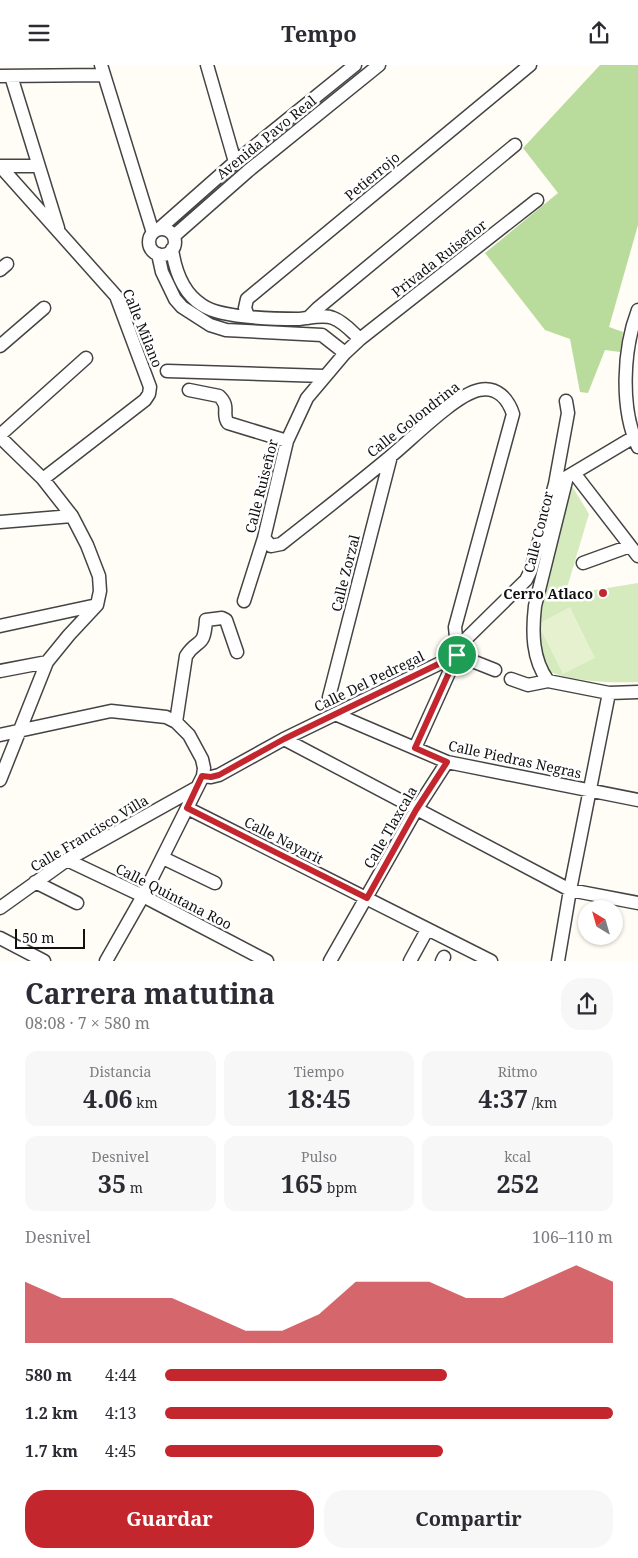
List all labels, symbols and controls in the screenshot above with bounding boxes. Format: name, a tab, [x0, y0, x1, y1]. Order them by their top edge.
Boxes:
text: Tempo	[281, 18, 357, 48]
icon: menu	[25, 19, 53, 47]
icon: share	[585, 19, 613, 47]
street label: Avenida Pavo Real	[212, 90, 320, 183]
street label: Petierrojo	[340, 147, 404, 205]
street label: Privada Ruiseñor	[388, 215, 491, 301]
street label: Calle Milano	[119, 286, 167, 370]
street label: Calle Golondrina	[363, 377, 463, 461]
street label: Calle Ruiseñor	[240, 437, 282, 535]
street label: Calle Concor	[519, 489, 557, 575]
street label: Calle Zorzal	[326, 532, 364, 613]
place label: Cerro Atlaco	[503, 584, 593, 603]
marker: Cerro Atlaco	[597, 587, 609, 599]
pin	[436, 634, 478, 676]
icon: arrive	[443, 641, 471, 669]
street label: Calle Del Pedregal	[311, 646, 428, 716]
street label: Calle Piedras Negras	[447, 736, 583, 782]
street label: Calle Tlaxcala	[359, 782, 421, 872]
street label: Calle Francisco Villa	[26, 790, 152, 876]
street label: Calle Nayarit	[241, 812, 327, 868]
street label: Calle Quintana Roo	[113, 859, 235, 933]
north arrow	[578, 900, 622, 945]
map controls	[578, 900, 623, 945]
scale bar	[15, 926, 85, 949]
text: 50 m	[22, 928, 55, 947]
text: Carrera matutina	[25, 974, 275, 1012]
button: share	[561, 978, 613, 1030]
text: 08:08 · 7 × 580 m	[25, 1012, 150, 1034]
text: Distancia	[89, 1062, 151, 1081]
text: Tiempo	[294, 1062, 344, 1081]
text: Ritmo	[498, 1062, 538, 1081]
text: 4.06	[83, 1081, 133, 1115]
text: 18:45	[287, 1081, 351, 1115]
text: 4:37	[478, 1081, 528, 1115]
text: km	[133, 1093, 158, 1112]
text: /km	[528, 1093, 557, 1112]
text: Desnivel	[92, 1147, 149, 1166]
text: Pulso	[301, 1147, 337, 1166]
text: kcal	[504, 1147, 531, 1166]
text: 35	[98, 1166, 126, 1200]
text: 165	[281, 1166, 323, 1200]
text: 252	[496, 1166, 539, 1200]
text: m	[126, 1178, 143, 1197]
text: bpm	[323, 1178, 357, 1197]
text: Desnivel	[25, 1226, 91, 1248]
text: 106–110 m	[532, 1226, 613, 1248]
text: 580 m	[25, 1364, 72, 1386]
text: 4:44	[105, 1364, 136, 1386]
text: 1.2 km	[25, 1402, 78, 1424]
text: 4:13	[105, 1402, 136, 1424]
text: 1.7 km	[25, 1440, 78, 1462]
text: 4:45	[105, 1440, 136, 1462]
button: Guardar	[25, 1490, 314, 1548]
button: Compartir	[324, 1490, 613, 1548]

